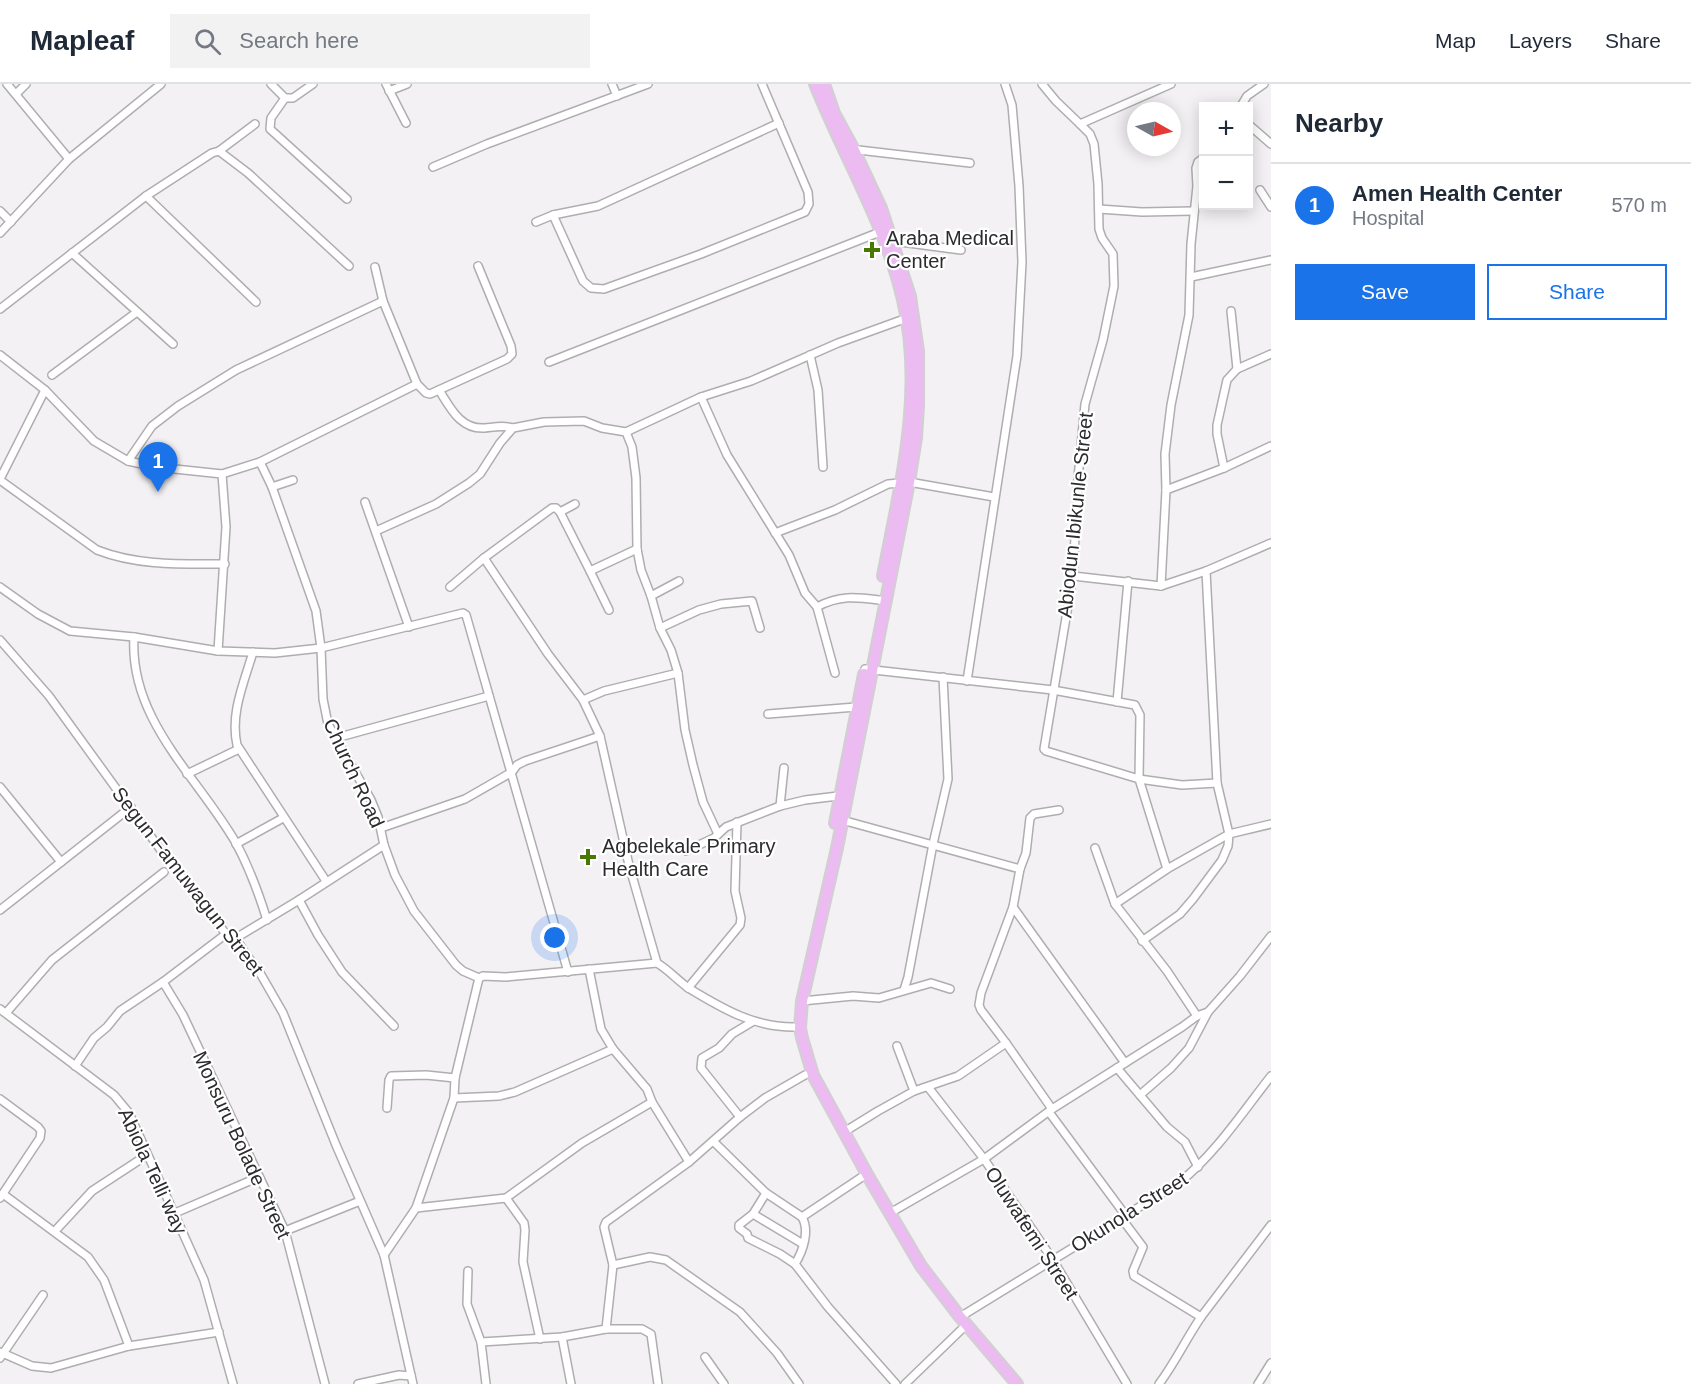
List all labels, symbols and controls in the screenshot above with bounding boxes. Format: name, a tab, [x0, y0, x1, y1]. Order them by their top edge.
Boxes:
search box	[170, 14, 590, 68]
text: Mapleaf	[30, 25, 134, 56]
icon: search	[191, 25, 224, 58]
text: Search here	[239, 28, 359, 53]
text: Map	[1435, 29, 1476, 52]
text: Layers	[1509, 29, 1572, 52]
text: Share	[1605, 29, 1661, 52]
north arrow	[1127, 102, 1181, 156]
map controls	[1199, 102, 1253, 210]
button: +	[1199, 102, 1253, 156]
text: Nearby	[1295, 108, 1383, 138]
button: −	[1199, 156, 1253, 210]
text: Amen Health Center	[1352, 181, 1562, 206]
text: 1	[1309, 194, 1320, 216]
text: 570 m	[1611, 194, 1667, 216]
text: Hospital	[1352, 207, 1424, 229]
place label: Araba Medical Center	[886, 227, 1014, 272]
marker: Araba Medical Center	[863, 241, 881, 259]
button: Save	[1295, 264, 1475, 320]
button: Share	[1487, 264, 1667, 320]
street label: Abiodun Ibikunle Street	[1053, 411, 1097, 619]
pin: 1	[138, 442, 178, 492]
street label: Church Road	[319, 715, 389, 831]
street label: Segun Famuwagun Street	[108, 783, 268, 980]
place label: Agbelekale Primary Health Care	[602, 835, 775, 880]
marker: Agbelekale Primary Health Care	[579, 848, 597, 866]
your location	[540, 923, 569, 952]
street label: Monsuru Bolade Street	[189, 1048, 295, 1243]
street label: Abiola Telli way	[114, 1105, 192, 1237]
street label: Oluwafemi Street	[981, 1163, 1083, 1304]
street label: Okunola Street	[1067, 1167, 1192, 1257]

